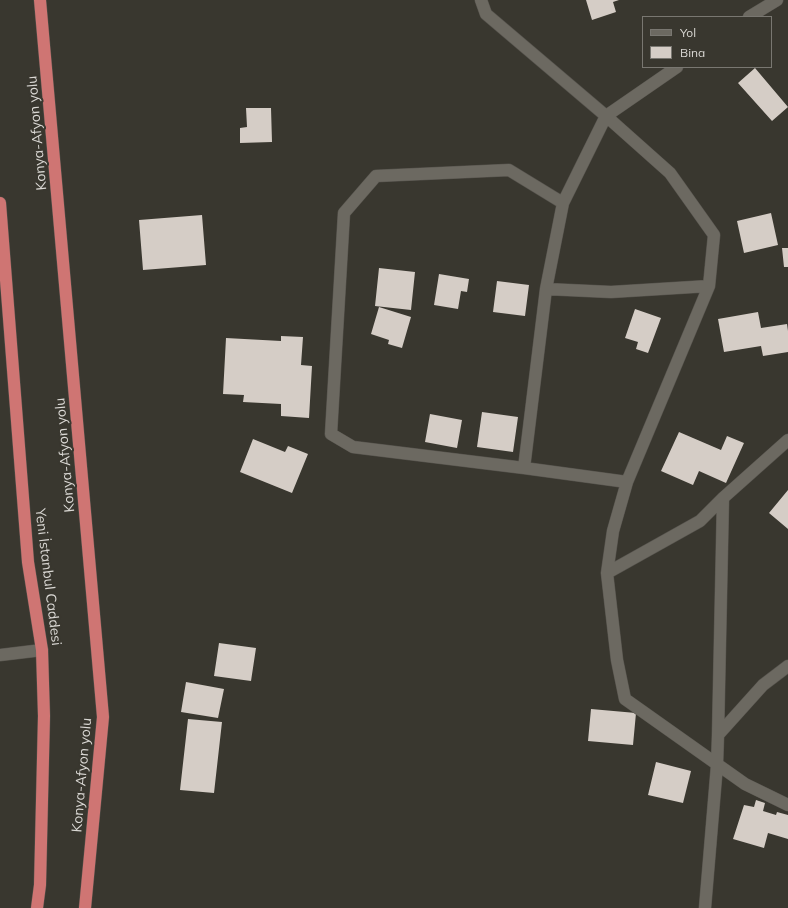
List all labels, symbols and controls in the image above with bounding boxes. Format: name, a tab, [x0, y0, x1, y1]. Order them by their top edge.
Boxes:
legend	[642, 16, 772, 68]
text: Yol	[680, 25, 696, 40]
text: Bina	[680, 45, 705, 60]
street label: Konya-Afyon yolu	[24, 75, 50, 191]
street label: Konya-Afyon yolu	[52, 397, 78, 513]
street label: Yeni İstanbul Caddesi	[31, 507, 65, 647]
street label: Konya-Afyon yolu	[69, 717, 95, 833]

